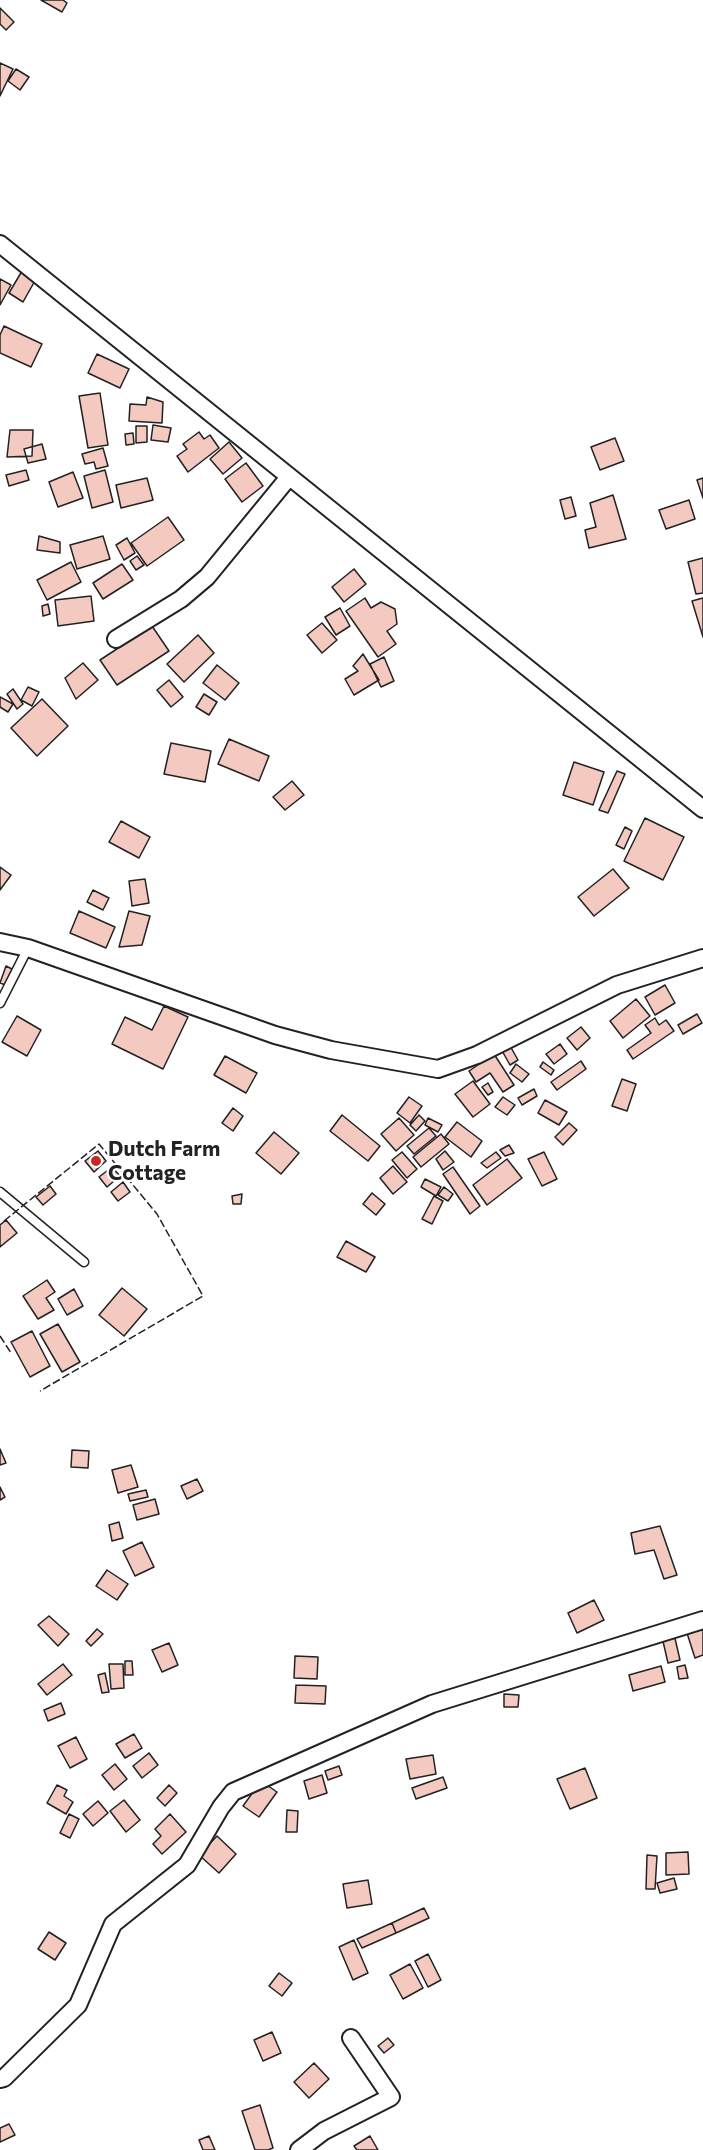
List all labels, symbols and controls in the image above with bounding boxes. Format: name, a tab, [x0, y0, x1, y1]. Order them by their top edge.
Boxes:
place label: Dutch Farm Cottage	[108, 1136, 220, 1186]
marker: Dutch Farm Cottage	[89, 1154, 103, 1168]

